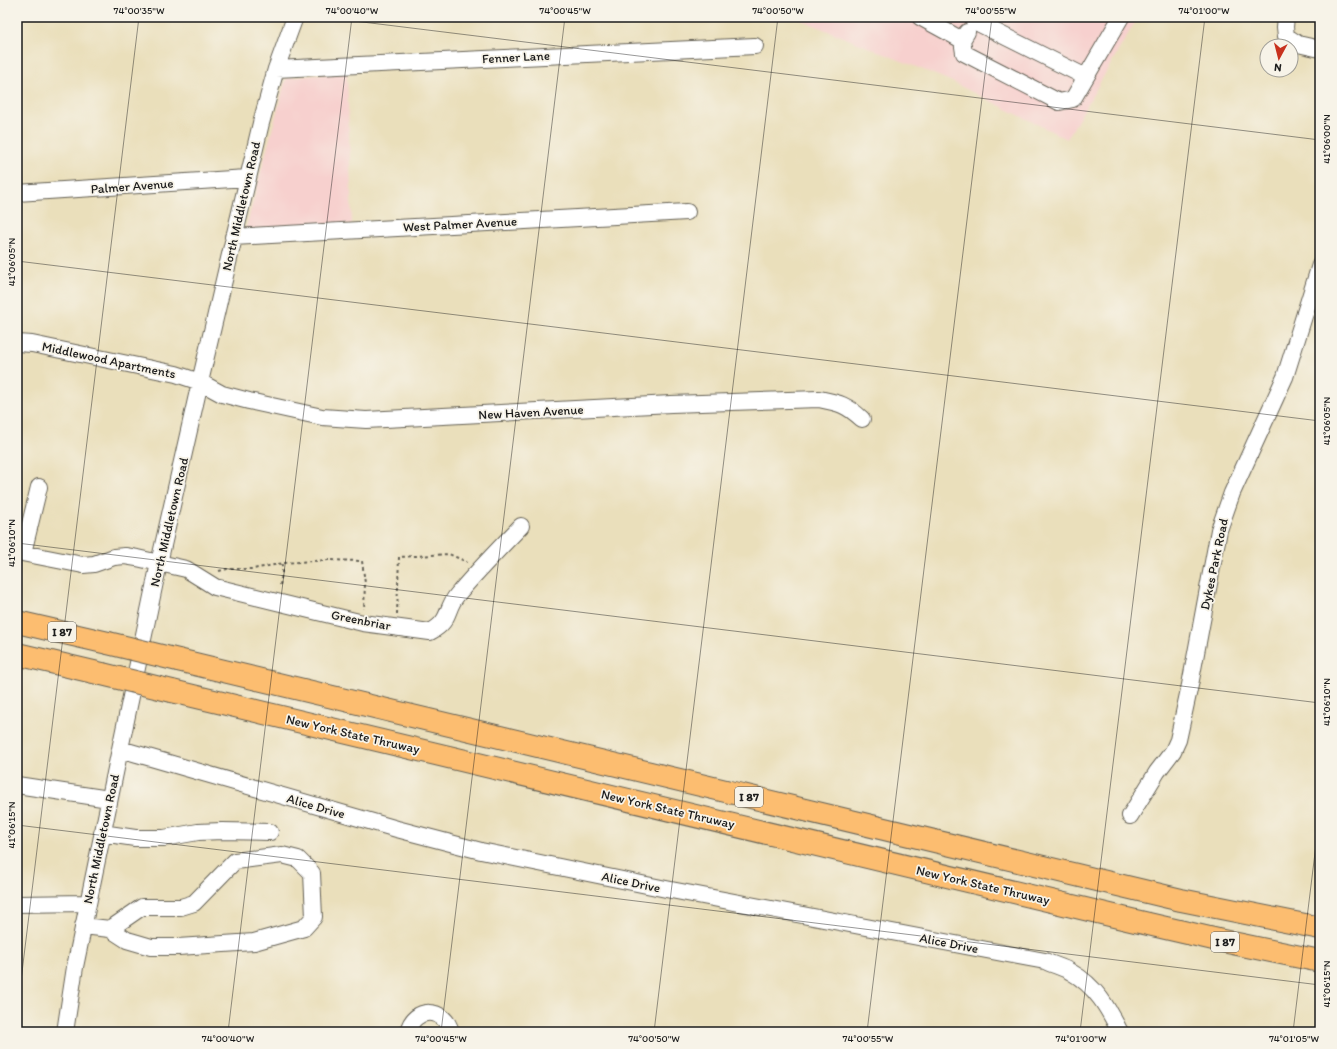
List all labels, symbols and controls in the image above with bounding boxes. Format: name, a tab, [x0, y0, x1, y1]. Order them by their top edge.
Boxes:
text: 74°00'35"W	[114, 4, 165, 17]
text: 74°00'40"W	[326, 4, 379, 17]
text: 74°00'45"W	[539, 4, 591, 17]
text: 74°00'50"W	[752, 4, 804, 17]
text: 74°00'55"W	[966, 4, 1017, 17]
text: 74°01'00"W	[1178, 4, 1230, 17]
north arrow	[1259, 38, 1299, 78]
street label: Fenner Lane	[482, 48, 550, 66]
text: N	[1273, 61, 1282, 74]
text: 41°06'00"N	[1320, 114, 1333, 164]
street label: North Middletown Road	[219, 140, 263, 272]
street label: Palmer Avenue	[90, 176, 174, 196]
street label: West Palmer Avenue	[403, 214, 517, 234]
text: 41°06'05"N	[5, 237, 18, 286]
street label: Middlewood Apartments	[41, 338, 177, 382]
text: 41°06'05"N	[1320, 396, 1333, 445]
street label: New Haven Avenue	[478, 402, 584, 422]
street label: North Middletown Road	[147, 456, 191, 588]
street label: Dykes Park Road	[1197, 517, 1231, 611]
text: 41°06'10"N	[5, 519, 18, 567]
street label: Greenbriar	[330, 607, 392, 633]
road number: I 87	[48, 622, 76, 642]
text: 41°06'10"N	[1320, 678, 1333, 726]
street label: New York State Thruway	[285, 711, 421, 757]
street label: North Middletown Road	[80, 773, 122, 905]
street label: New York State Thruway	[600, 786, 736, 832]
road number: I 87	[735, 787, 763, 807]
street label: Alice Drive	[285, 791, 347, 821]
text: 41°06'15"N	[5, 801, 18, 849]
street label: New York State Thruway	[915, 862, 1051, 908]
street label: Alice Drive	[600, 868, 662, 896]
street label: Alice Drive	[918, 930, 980, 956]
road number: I 87	[1211, 932, 1239, 952]
text: 41°06'15"N	[1320, 960, 1333, 1008]
text: 74°00'40"W	[202, 1032, 255, 1045]
text: 74°00'45"W	[415, 1032, 467, 1045]
text: 74°00'50"W	[628, 1032, 680, 1045]
text: 74°00'55"W	[843, 1032, 894, 1045]
text: 74°01'00"W	[1055, 1032, 1107, 1045]
text: 74°01'05"W	[1269, 1032, 1320, 1045]

